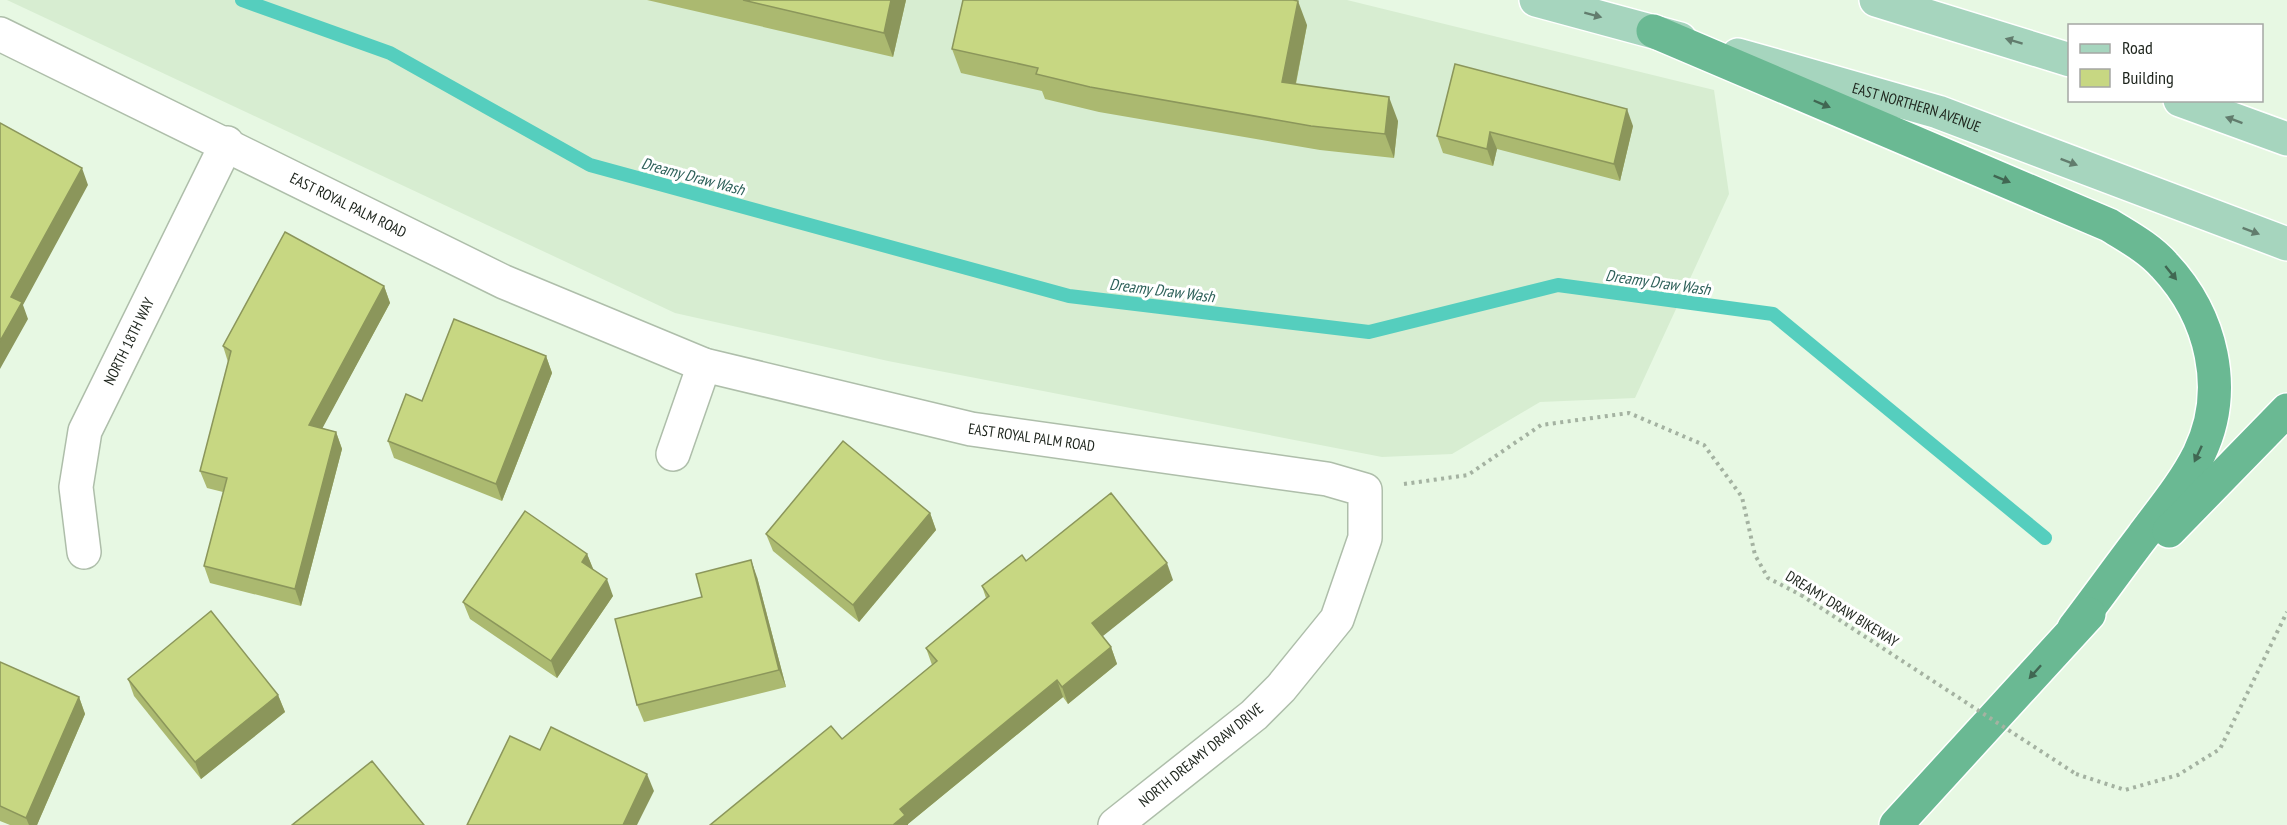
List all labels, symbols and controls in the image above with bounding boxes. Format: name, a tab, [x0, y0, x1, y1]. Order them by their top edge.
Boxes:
one-way arrow	[1584, 11, 1602, 20]
legend	[2068, 24, 2263, 102]
one-way arrow	[2005, 36, 2023, 45]
text: Road	[2122, 36, 2153, 59]
text: Building	[2122, 66, 2174, 89]
street label: EAST NORTHERN AVENUE	[1850, 78, 1984, 136]
one-way arrow	[1814, 99, 1832, 109]
one-way arrow	[2224, 115, 2242, 125]
water label: Dreamy Draw Wash	[639, 153, 748, 200]
one-way arrow	[2060, 157, 2078, 167]
street label: EAST ROYAL PALM ROAD	[287, 168, 410, 242]
one-way arrow	[1994, 174, 2012, 184]
one-way arrow	[2242, 227, 2260, 236]
water label: Dreamy Draw Wash	[1604, 265, 1713, 299]
one-way arrow	[2164, 265, 2177, 280]
water label: Dreamy Draw Wash	[1108, 274, 1217, 306]
street label: NORTH 18TH WAY	[99, 294, 158, 388]
street label: EAST ROYAL PALM ROAD	[967, 419, 1096, 455]
one-way arrow	[2194, 446, 2203, 463]
street label: DREAMY DRAW BIKEWAY	[1782, 566, 1902, 651]
one-way arrow	[2028, 664, 2042, 679]
street label: NORTH DREAMY DRAW DRIVE	[1134, 698, 1267, 811]

